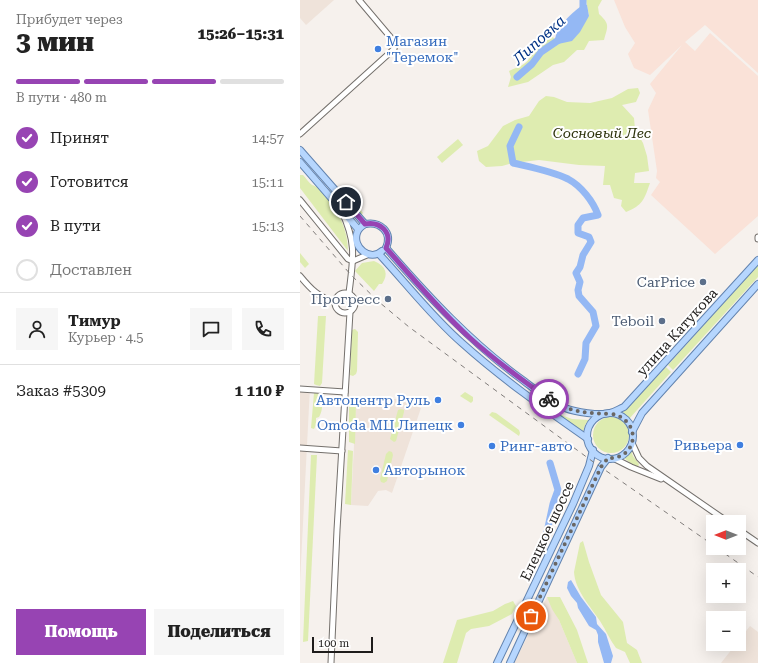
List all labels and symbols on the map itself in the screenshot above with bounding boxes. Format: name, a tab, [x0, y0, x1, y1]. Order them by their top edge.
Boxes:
water label: Липовка	[508, 12, 569, 69]
place label: Магазин "Теремок"	[386, 33, 458, 65]
marker: Магазин "Теремок"	[373, 44, 383, 54]
park label: Сосновый Лес	[553, 125, 652, 141]
pin	[329, 185, 363, 219]
place label: CarPrice	[637, 274, 695, 290]
marker: CarPrice	[698, 277, 708, 287]
street label: улица Катукова	[633, 285, 721, 379]
place label: Прогресс	[311, 291, 380, 307]
marker: Прогресс	[383, 294, 393, 304]
place label: Teboil	[612, 313, 655, 329]
marker: Teboil	[657, 316, 667, 326]
courier	[529, 379, 569, 419]
place label: Автоцентр Руль	[316, 392, 431, 408]
marker: Автоцентр Руль	[433, 395, 443, 405]
place label: Omoda МЦ Липецк	[317, 417, 453, 433]
marker: Omoda МЦ Липецк	[456, 420, 466, 430]
place label: Ривьера	[674, 437, 732, 453]
place label: Ринг-авто	[500, 438, 573, 454]
marker: Ривьера	[735, 440, 745, 450]
marker: Ринг-авто	[487, 441, 497, 451]
place label: Авторынок	[384, 462, 465, 478]
marker: Авторынок	[371, 465, 381, 475]
street label: Елецкое шоссе	[517, 478, 577, 583]
north arrow	[706, 515, 746, 555]
pin	[514, 599, 548, 633]
scale bar	[312, 635, 373, 654]

